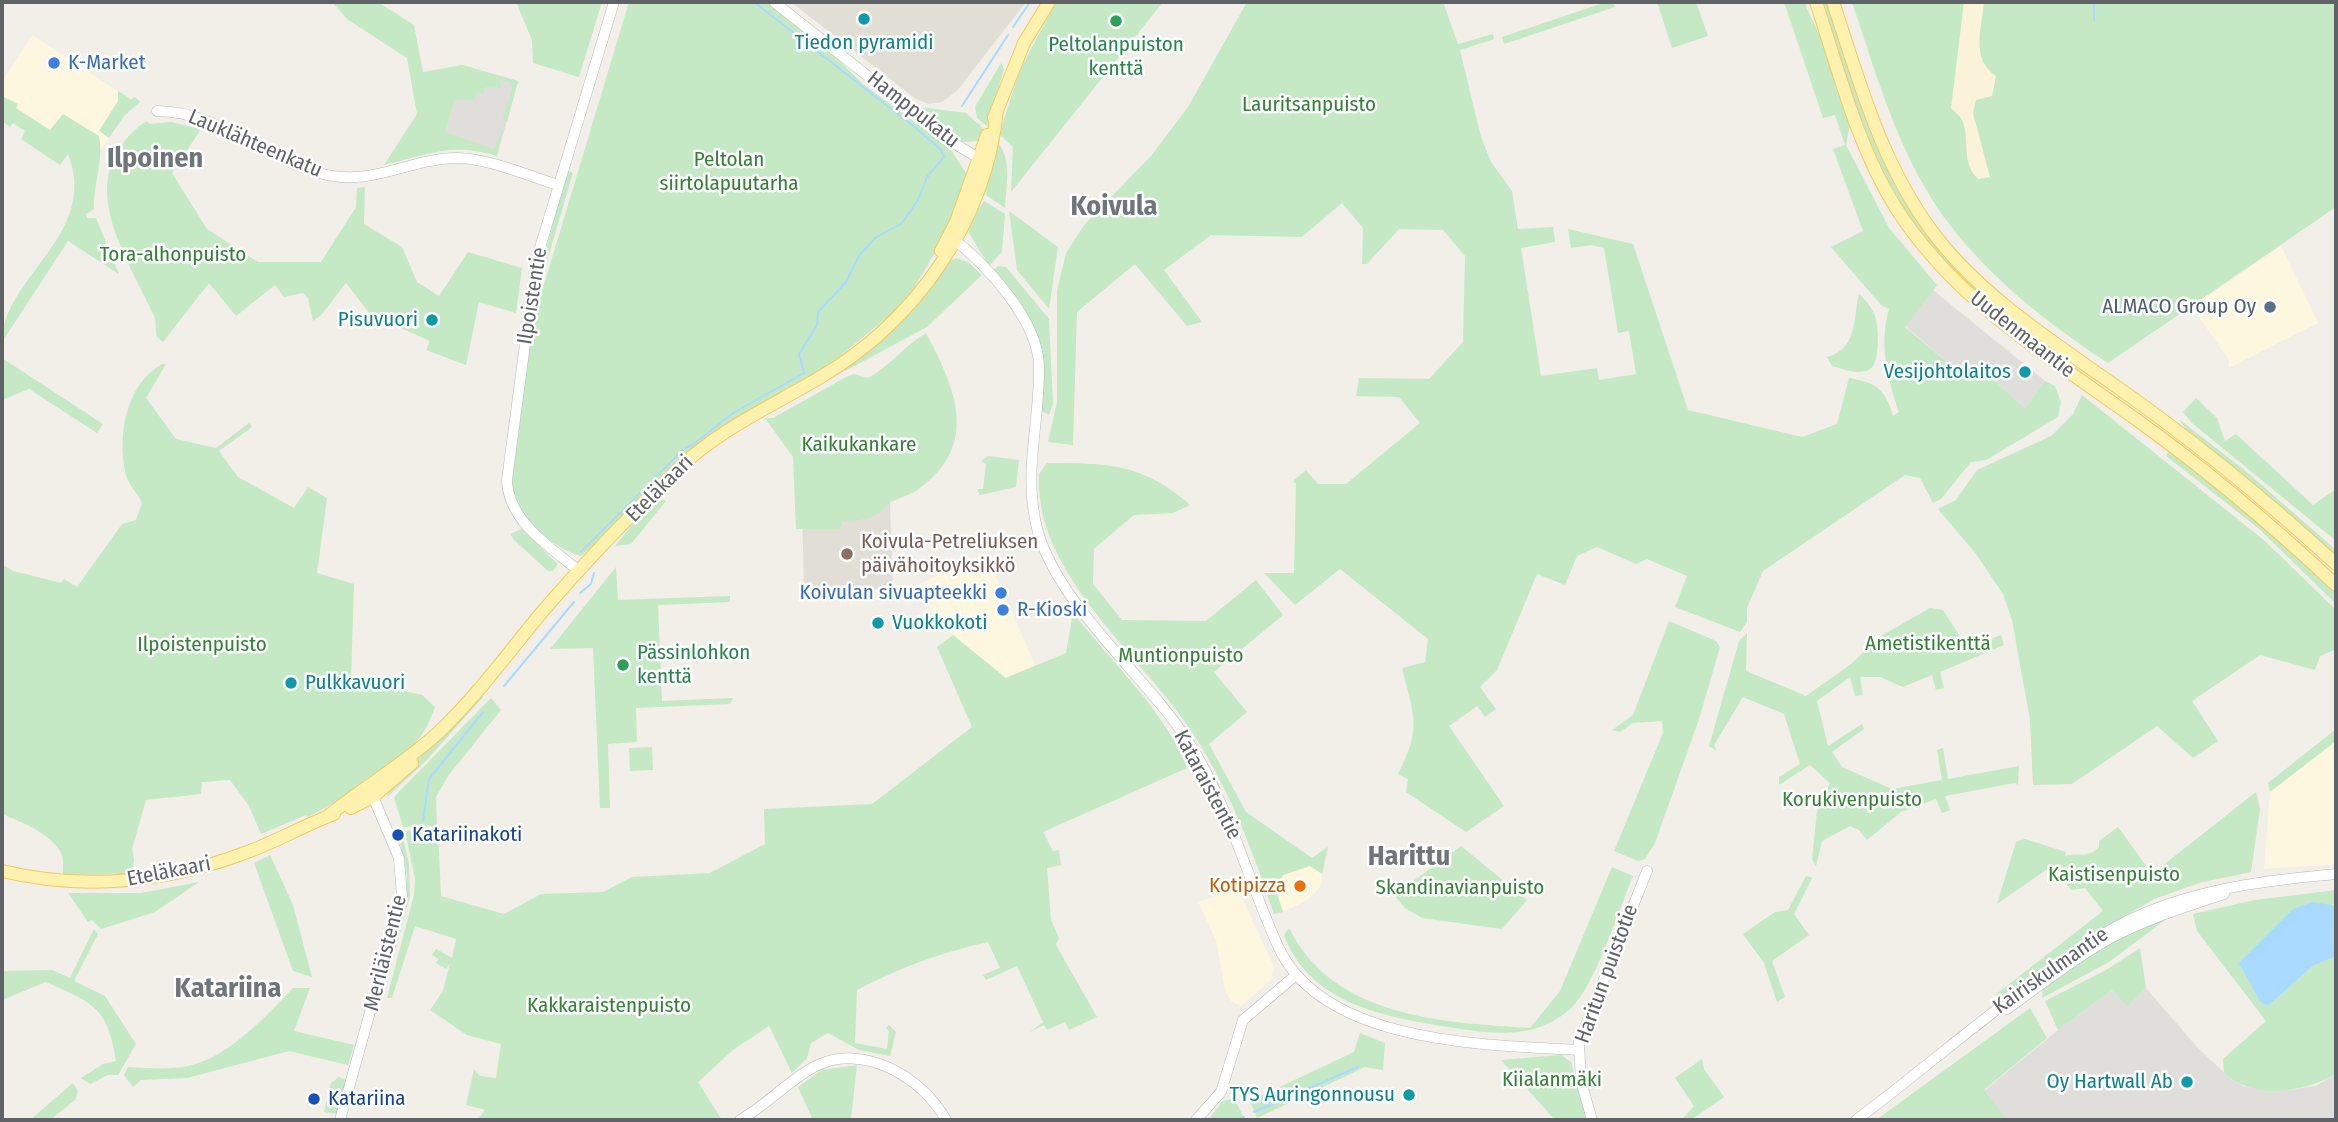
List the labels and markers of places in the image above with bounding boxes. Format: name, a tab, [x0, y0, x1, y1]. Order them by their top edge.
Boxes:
marker: Tiedon pyramidi	[856, 11, 872, 27]
marker: Peltolanpuiston kenttä	[1108, 13, 1124, 29]
place label: Tiedon pyramidi	[794, 30, 934, 56]
place label: Peltolanpuiston kenttä	[1048, 32, 1184, 82]
place label: K-Market	[68, 50, 146, 76]
marker: K-Market	[46, 55, 62, 71]
place label: ALMACO Group Oy	[2102, 294, 2256, 320]
marker: ALMACO Group Oy	[2262, 299, 2278, 315]
place label: Pisuvuori	[338, 307, 418, 333]
marker: Pisuvuori	[424, 312, 440, 328]
place label: Vesijohtolaitos	[1884, 359, 2011, 385]
marker: Vesijohtolaitos	[2017, 364, 2033, 380]
place label: Koivula-Petreliuksen päivähoitoyksikkö	[861, 529, 1038, 579]
marker: Koivula-Petreliuksen päivähoitoyksikkö	[839, 546, 855, 562]
place label: Koivulan sivuapteekki	[800, 580, 987, 606]
marker: Koivulan sivuapteekki	[993, 585, 1009, 601]
place label: R-Kioski	[1017, 597, 1087, 623]
marker: R-Kioski	[995, 602, 1011, 618]
place label: Vuokkokoti	[892, 610, 988, 636]
marker: Vuokkokoti	[870, 615, 886, 631]
place label: Pässinlohkon kenttä	[637, 640, 750, 690]
marker: Pässinlohkon kenttä	[615, 657, 631, 673]
place label: Pulkkavuori	[305, 670, 405, 696]
marker: Pulkkavuori	[283, 675, 299, 691]
place label: Katariinakoti	[412, 822, 522, 848]
marker: Katariinakoti	[390, 827, 406, 843]
place label: Kotipizza	[1209, 873, 1286, 899]
marker: Kotipizza	[1292, 878, 1308, 894]
place label: Oy Hartwall Ab	[2046, 1069, 2173, 1095]
marker: Oy Hartwall Ab	[2179, 1074, 2195, 1090]
place label: TYS Auringonnousu	[1229, 1082, 1395, 1108]
place label: Katariina	[328, 1086, 406, 1112]
marker: TYS Auringonnousu	[1401, 1087, 1417, 1103]
marker: Katariina	[306, 1091, 322, 1107]

